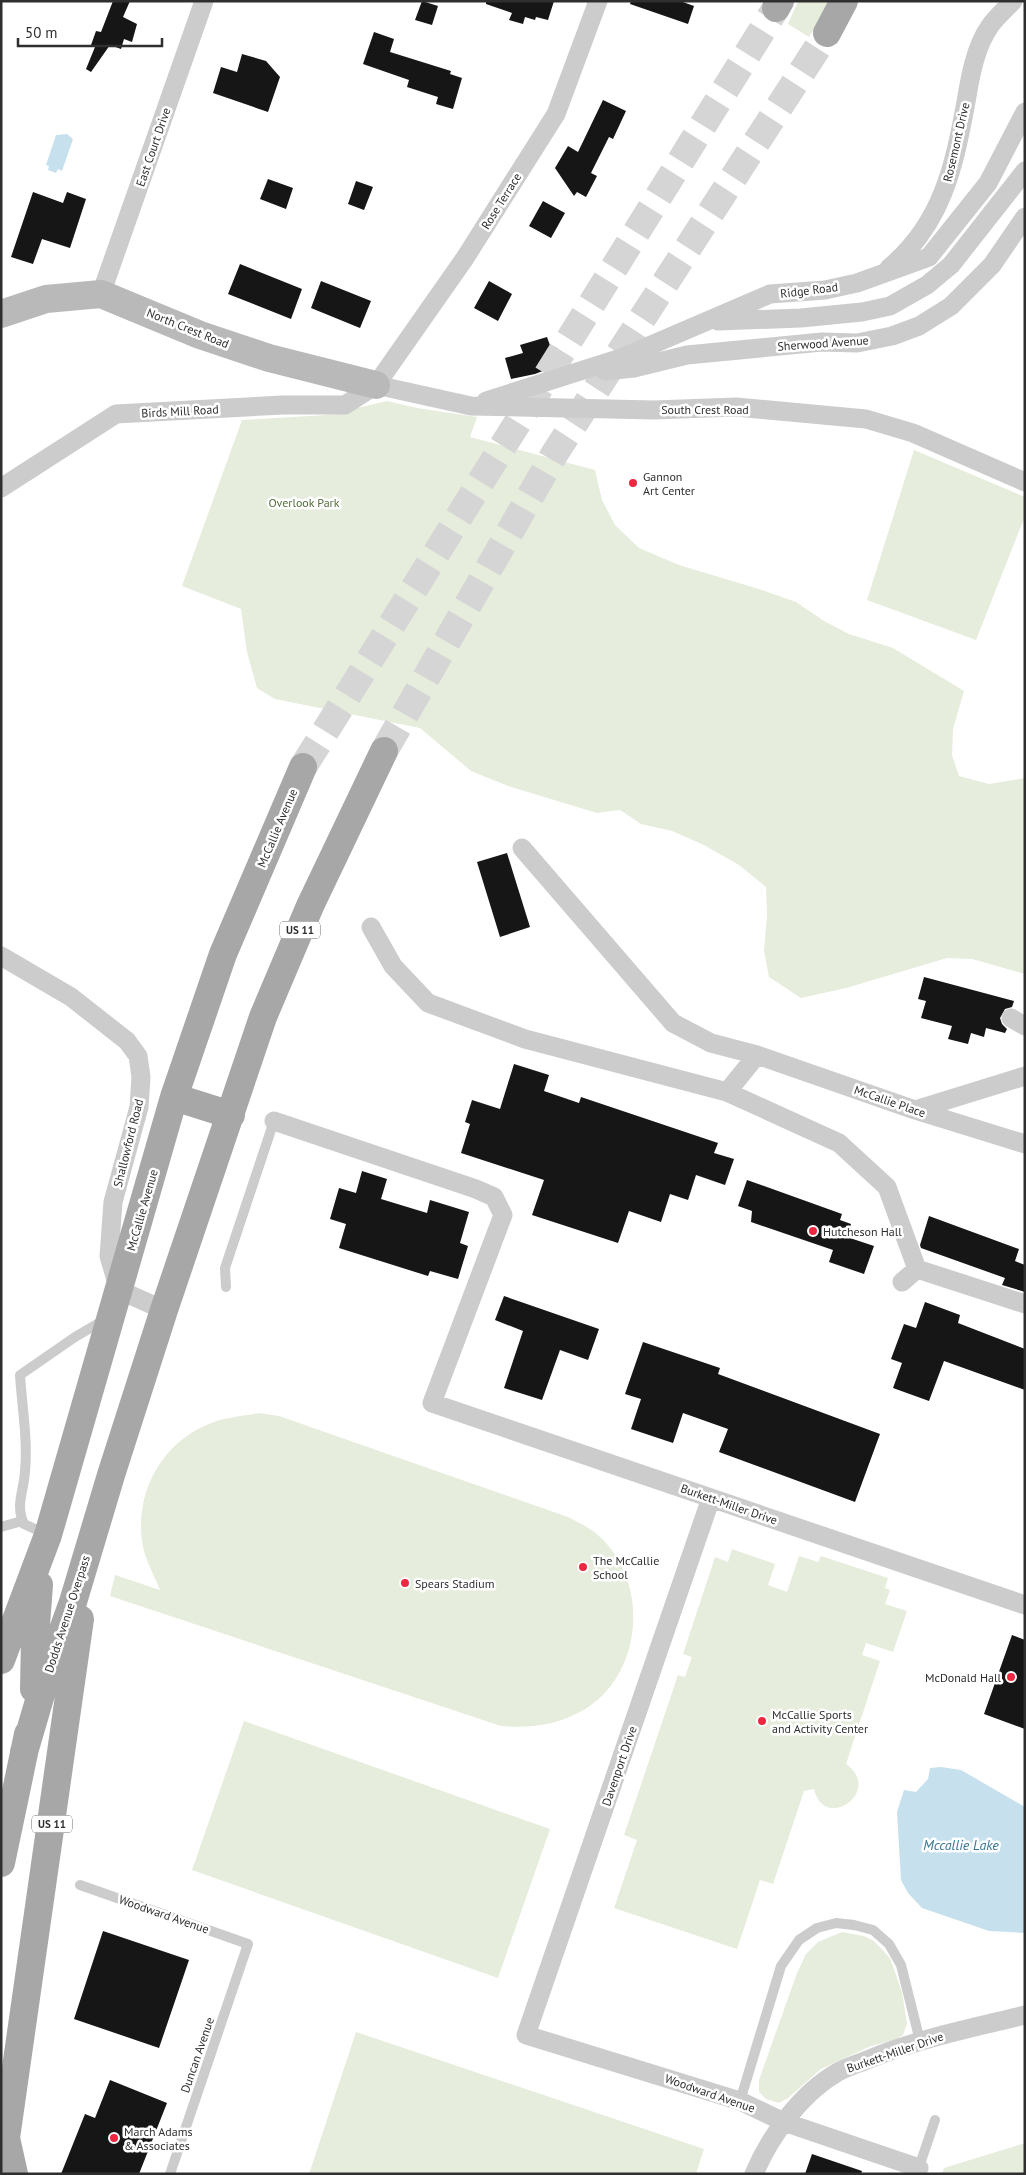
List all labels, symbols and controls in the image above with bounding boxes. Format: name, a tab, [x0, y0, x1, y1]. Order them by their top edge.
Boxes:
scale bar	[18, 15, 161, 47]
text: 50 m	[25, 23, 58, 42]
street label: Rosemont Drive	[940, 101, 972, 183]
street label: East Court Drive	[132, 105, 174, 189]
street label: Rose Terrace	[478, 170, 524, 232]
street label: Ridge Road	[779, 279, 839, 301]
street label: North Crest Road	[145, 305, 231, 351]
street label: Sherwood Avenue	[777, 332, 869, 354]
street label: Birds Mill Road	[141, 401, 219, 421]
street label: South Crest Road	[661, 402, 749, 417]
place label: Gannon Art Center	[643, 469, 695, 498]
marker: Gannon Art Center	[627, 477, 639, 489]
park label: Overlook Park	[269, 495, 340, 510]
street label: McCallie Avenue	[254, 786, 300, 870]
road number: US 11	[280, 922, 320, 938]
street label: McCallie Place	[852, 1082, 928, 1120]
street label: Shallowford Road	[110, 1097, 146, 1189]
street label: McCallie Avenue	[123, 1167, 161, 1253]
place label: Hutcheson Hall	[823, 1224, 902, 1239]
marker: Hutcheson Hall	[807, 1225, 819, 1237]
street label: Burkett-Miller Drive	[679, 1480, 779, 1528]
place label: The McCallie School	[593, 1553, 659, 1582]
street label: Dodds Avenue Overpass	[41, 1554, 93, 1674]
marker: The McCallie School	[577, 1561, 589, 1573]
place label: Spears Stadium	[415, 1576, 495, 1591]
marker: Spears Stadium	[399, 1577, 411, 1589]
place label: McDonald Hall	[925, 1670, 1001, 1685]
marker: McDonald Hall	[1005, 1671, 1017, 1683]
place label: McCallie Sports and Activity Center	[772, 1707, 868, 1736]
marker: McCallie Sports and Activity Center	[756, 1715, 768, 1727]
street label: Davenport Drive	[598, 1724, 640, 1808]
road number: US 11	[32, 1816, 72, 1832]
water label: Mccallie Lake	[923, 1836, 999, 1854]
street label: Woodward Avenue	[117, 1892, 211, 1936]
street label: Duncan Avenue	[177, 2015, 217, 2095]
street label: Burkett-Miller Drive	[845, 2028, 945, 2076]
street label: Woodward Avenue	[663, 2071, 757, 2115]
place label: March Adams & Associates	[124, 2124, 193, 2153]
marker: March Adams & Associates	[108, 2132, 120, 2144]

